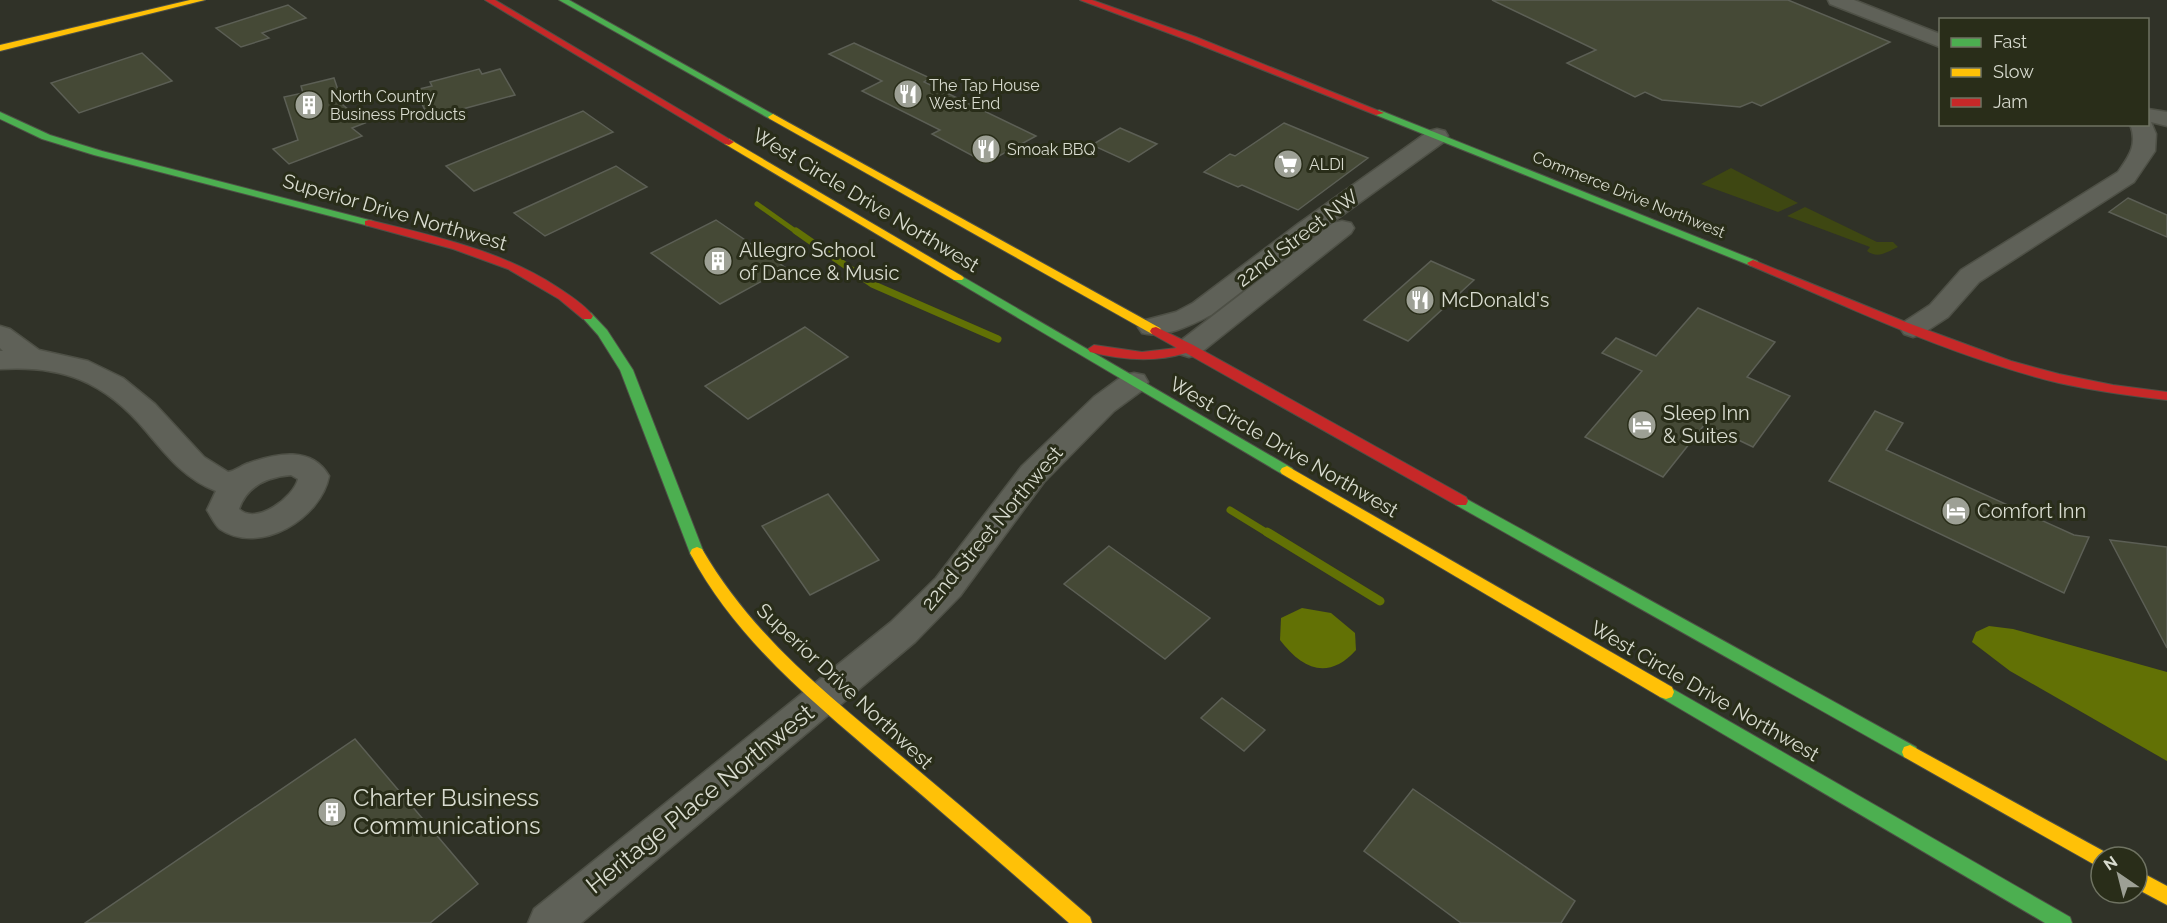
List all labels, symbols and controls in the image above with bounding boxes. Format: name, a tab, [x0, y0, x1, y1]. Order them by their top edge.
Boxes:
legend	[1939, 18, 2149, 126]
text: Fast	[1993, 31, 2027, 52]
text: Slow	[1993, 61, 2034, 82]
place label: The Tap House West End	[929, 76, 1040, 113]
restaurant icon: The Tap House West End	[892, 78, 924, 110]
place label: North Country Business Products	[330, 87, 466, 124]
building icon: North Country Business Products	[293, 89, 325, 121]
text: Jam	[1993, 91, 2028, 112]
street label: West Circle Drive Northwest	[748, 123, 984, 277]
restaurant icon: Smoak BBQ	[970, 133, 1002, 165]
place label: Smoak BBQ	[1007, 140, 1096, 159]
street label: Commerce Drive Northwest	[1530, 147, 1729, 242]
supermarket icon: ALDI	[1272, 148, 1304, 180]
place label: ALDI	[1309, 155, 1345, 174]
street label: Superior Drive Northwest	[280, 168, 510, 256]
street label: 22nd Street NW	[1231, 184, 1363, 292]
place label: Allegro School of Dance & Music	[739, 238, 899, 285]
building icon: Allegro School of Dance & Music	[702, 245, 734, 277]
restaurant icon: McDonald's	[1404, 284, 1436, 316]
place label: McDonald's	[1441, 288, 1549, 312]
street label: West Circle Drive Northwest	[1165, 372, 1403, 523]
place label: Sleep Inn & Suites	[1663, 401, 1750, 448]
hotel icon: Sleep Inn & Suites	[1626, 409, 1658, 441]
street label: 22nd Street Northwest	[916, 441, 1068, 615]
hotel icon: Comfort Inn	[1940, 495, 1972, 527]
place label: Comfort Inn	[1977, 499, 2086, 523]
street label: Superior Drive Northwest	[752, 598, 938, 774]
street label: West Circle Drive Northwest	[1586, 616, 1824, 767]
street label: Heritage Place Northwest	[580, 698, 819, 899]
place label: Charter Business Communications	[353, 783, 541, 840]
building icon: Charter Business Communications	[316, 796, 348, 828]
north arrow	[2089, 845, 2149, 905]
text: N	[2100, 852, 2121, 874]

